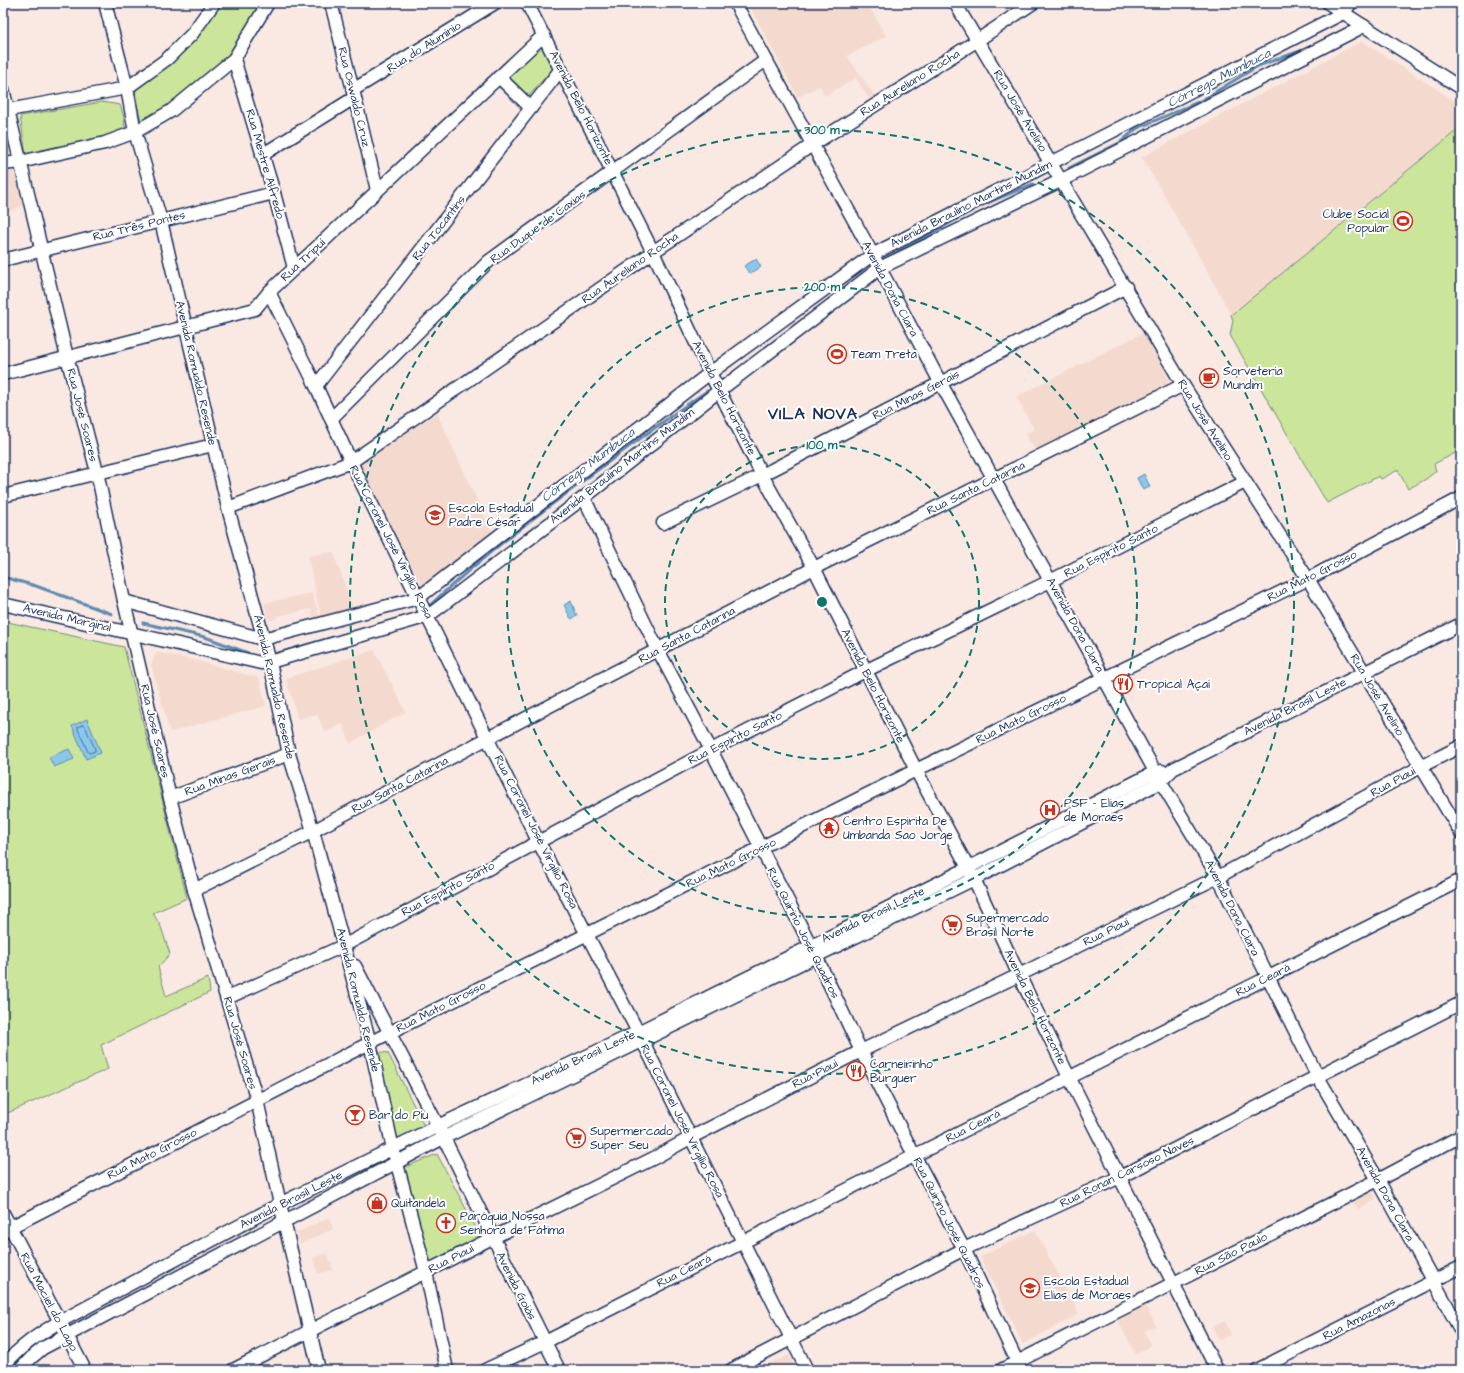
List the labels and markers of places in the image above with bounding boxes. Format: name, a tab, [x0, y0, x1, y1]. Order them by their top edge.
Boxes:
place label: Clube Social Popular	[1323, 206, 1389, 237]
sports icon: Clube Social Popular	[1392, 210, 1414, 232]
sports icon: Team Treta	[826, 343, 848, 365]
place label: Team Treta	[851, 346, 917, 363]
place label: Sorveteria Mundim	[1223, 363, 1283, 394]
cafe icon: Sorveteria Mundim	[1198, 367, 1220, 389]
place label: Escola Estadual Padre César	[449, 500, 534, 531]
school or university icon: Escola Estadual Padre César	[424, 504, 446, 526]
centre of rings	[815, 595, 829, 609]
restaurant icon: Tropical Açaí	[1112, 673, 1134, 695]
place label: Tropical Açaí	[1137, 676, 1210, 693]
place label: PSF - Elias de Moraes	[1064, 795, 1124, 826]
hospital icon: PSF - Elias de Moraes	[1039, 799, 1061, 821]
place label: Centro Espirita De Umbanda Sao Jorge	[843, 813, 953, 845]
temple icon: Centro Espirita De Umbanda Sao Jorge	[818, 817, 840, 839]
place label: Supermercado Brasil Norte	[966, 910, 1049, 941]
supermarket icon: Supermercado Brasil Norte	[941, 914, 963, 936]
place label: Carneirinho Burguer	[870, 1056, 933, 1088]
restaurant icon: Carneirinho Burguer	[845, 1060, 867, 1082]
bar icon: Bar do Piu	[344, 1104, 366, 1126]
place label: Bar do Piu	[369, 1107, 428, 1124]
place label: Supermercado Super Seu	[590, 1123, 673, 1154]
supermarket icon: Supermercado Super Seu	[565, 1127, 587, 1149]
shop icon: Quitandela	[366, 1192, 388, 1214]
place label: Quitandela	[391, 1195, 445, 1212]
place label: Paróquia Nossa Senhora de Fátima	[460, 1208, 564, 1239]
church icon: Paróquia Nossa Senhora de Fátima	[435, 1212, 457, 1234]
place label: Escola Estadual Elias de Moraes	[1044, 1273, 1131, 1304]
school or university icon: Escola Estadual Elias de Moraes	[1019, 1277, 1041, 1299]

